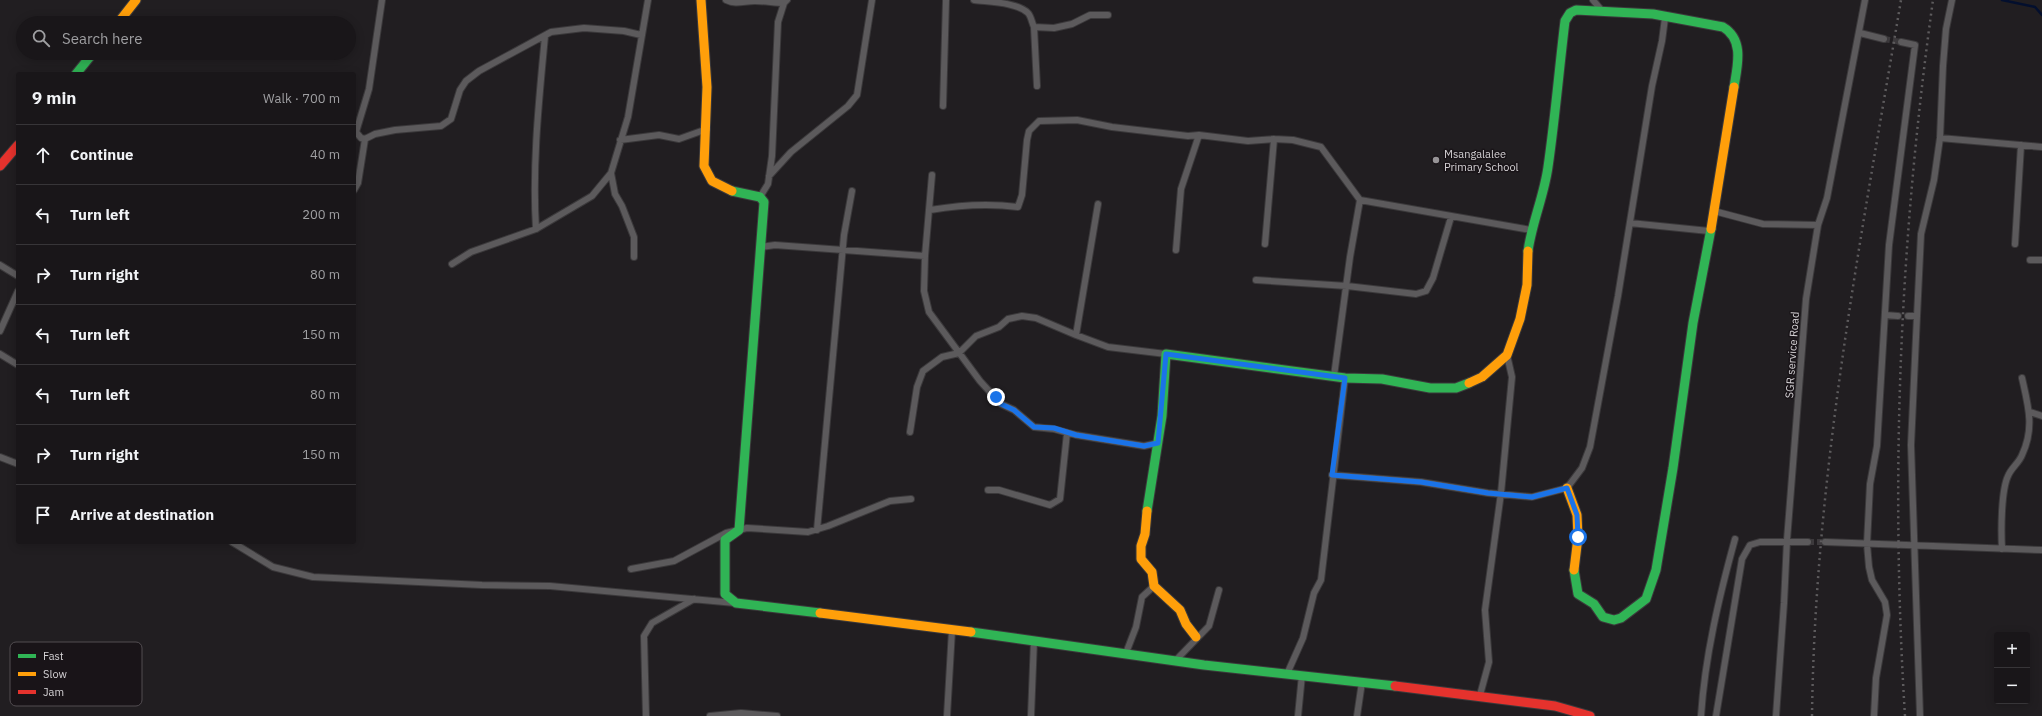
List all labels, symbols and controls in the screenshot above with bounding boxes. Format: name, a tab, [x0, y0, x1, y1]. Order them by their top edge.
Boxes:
search box	[16, 16, 356, 60]
icon: search	[30, 27, 52, 49]
text: Search here	[62, 29, 142, 48]
text: 9 min	[32, 87, 76, 109]
text: Walk · 700 m	[263, 90, 340, 107]
icon: ahead	[32, 144, 54, 166]
text: Continue	[70, 145, 134, 164]
text: 40 m	[310, 146, 340, 163]
place label: Msangalalee Primary School	[1444, 147, 1519, 174]
marker: Msangalalee Primary School	[1431, 155, 1441, 165]
icon: left	[32, 204, 54, 226]
text: Turn left	[70, 205, 130, 224]
text: 200 m	[302, 206, 340, 223]
icon: right	[32, 264, 54, 286]
text: Turn right	[70, 265, 139, 284]
text: 80 m	[310, 266, 340, 283]
street label: SGR service Road	[1782, 311, 1802, 399]
icon: left	[32, 324, 54, 346]
text: Turn left	[70, 325, 130, 344]
text: 150 m	[302, 326, 340, 343]
icon: left	[32, 384, 54, 406]
text: Turn left	[70, 385, 130, 404]
text: 80 m	[310, 386, 340, 403]
route end	[987, 388, 1005, 406]
icon: right	[32, 444, 54, 466]
text: Turn right	[70, 445, 139, 464]
text: 150 m	[302, 446, 340, 463]
icon: arrive	[32, 504, 54, 526]
text: Arrive at destination	[70, 505, 214, 524]
route start	[1569, 528, 1587, 546]
map controls	[1994, 632, 2030, 704]
button: +	[1994, 632, 2030, 668]
legend	[10, 642, 142, 706]
text: Fast	[43, 649, 64, 663]
text: Slow	[43, 667, 67, 681]
button: −	[1994, 668, 2030, 704]
text: Jam	[43, 685, 64, 699]

